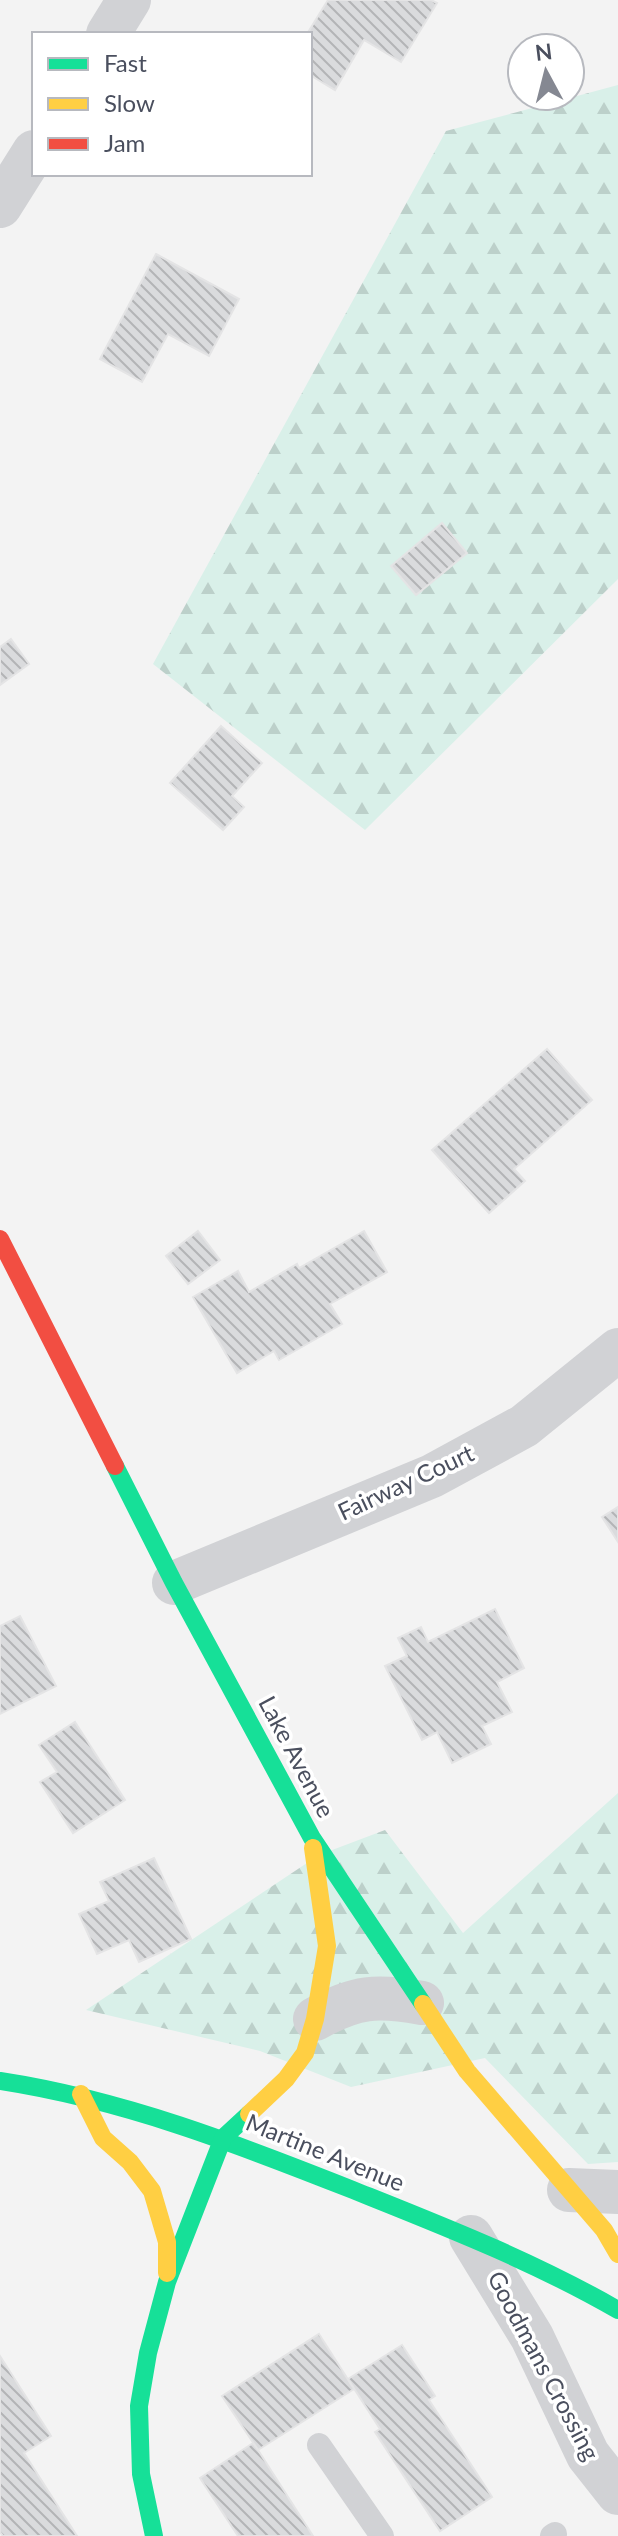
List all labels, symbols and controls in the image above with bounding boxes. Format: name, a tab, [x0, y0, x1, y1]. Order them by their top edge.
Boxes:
legend	[32, 32, 312, 176]
north arrow	[506, 32, 586, 112]
text: N	[533, 37, 554, 66]
text: Fast	[104, 48, 147, 77]
text: Slow	[104, 88, 155, 117]
text: Jam	[104, 128, 145, 157]
street label: Fairway Court	[333, 1437, 478, 1526]
street label: Lake Avenue	[253, 1691, 341, 1822]
street label: Martine Avenue	[242, 2107, 409, 2197]
street label: Goodmans Crossing	[482, 2266, 606, 2465]

